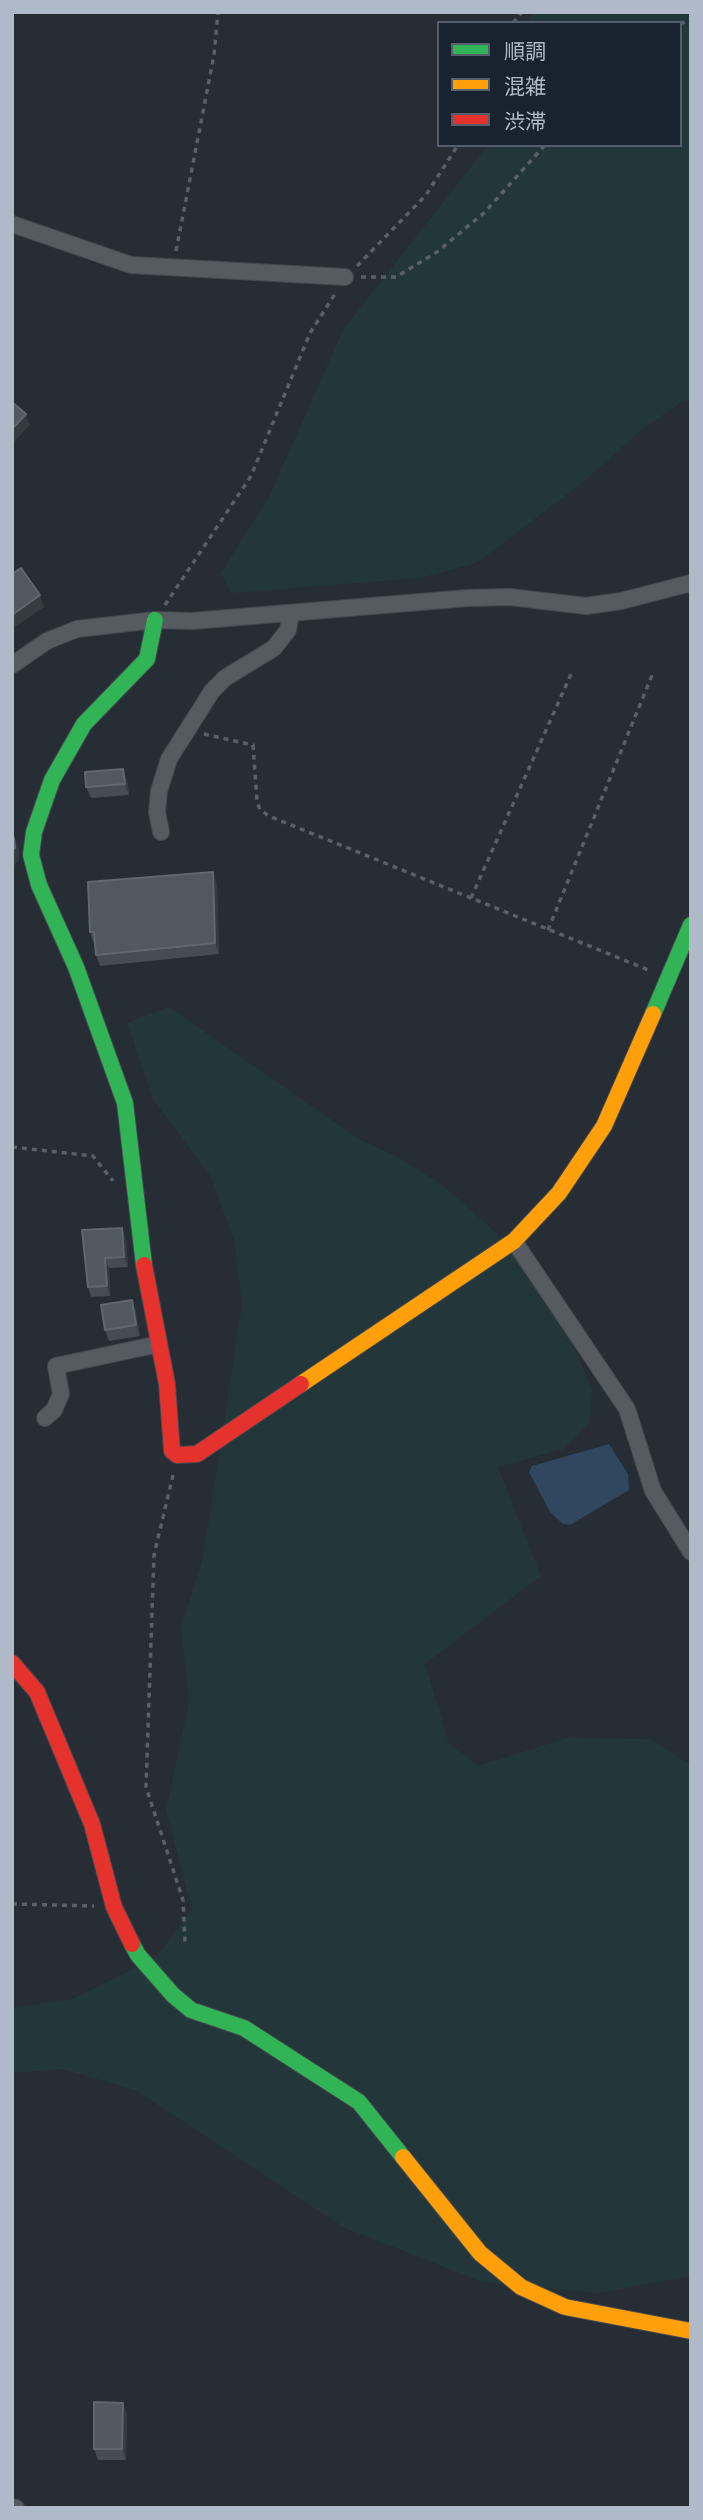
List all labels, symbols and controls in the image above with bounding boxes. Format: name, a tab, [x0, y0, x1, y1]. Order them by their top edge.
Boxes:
legend	[437, 21, 682, 147]
text: 順調	[504, 38, 546, 65]
text: 混雑	[504, 73, 546, 100]
text: 渋滞	[504, 108, 546, 135]

